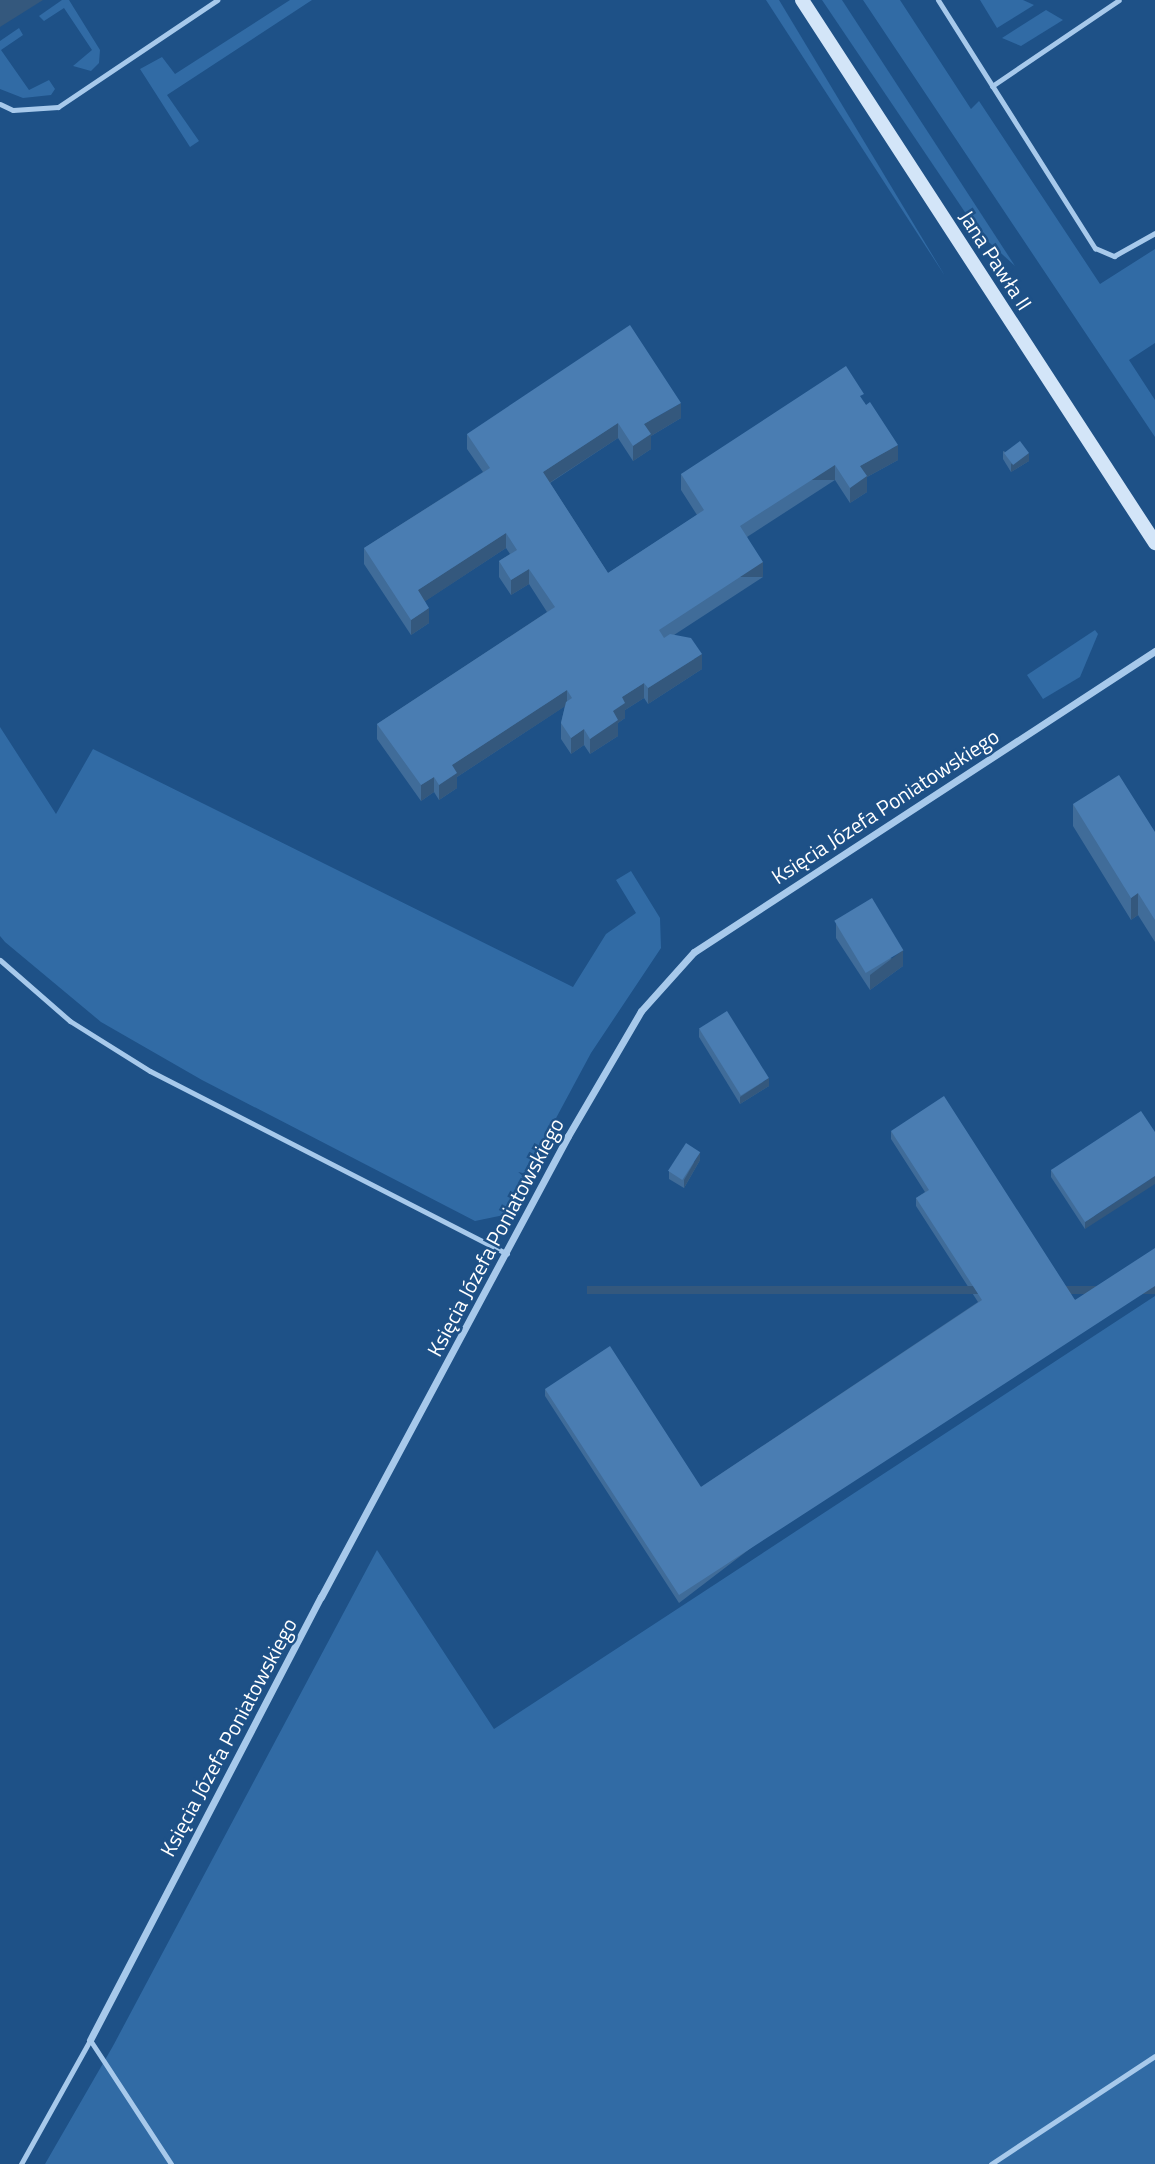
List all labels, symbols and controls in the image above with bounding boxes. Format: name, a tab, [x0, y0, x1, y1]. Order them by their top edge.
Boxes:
street label: Jana Pawła II	[954, 205, 1038, 315]
street label: Księcia Józefa Poniatowskiego	[767, 723, 1003, 889]
street label: Księcia Józefa Poniatowskiego	[421, 1114, 569, 1360]
street label: Księcia Józefa Poniatowskiego	[154, 1614, 302, 1860]

